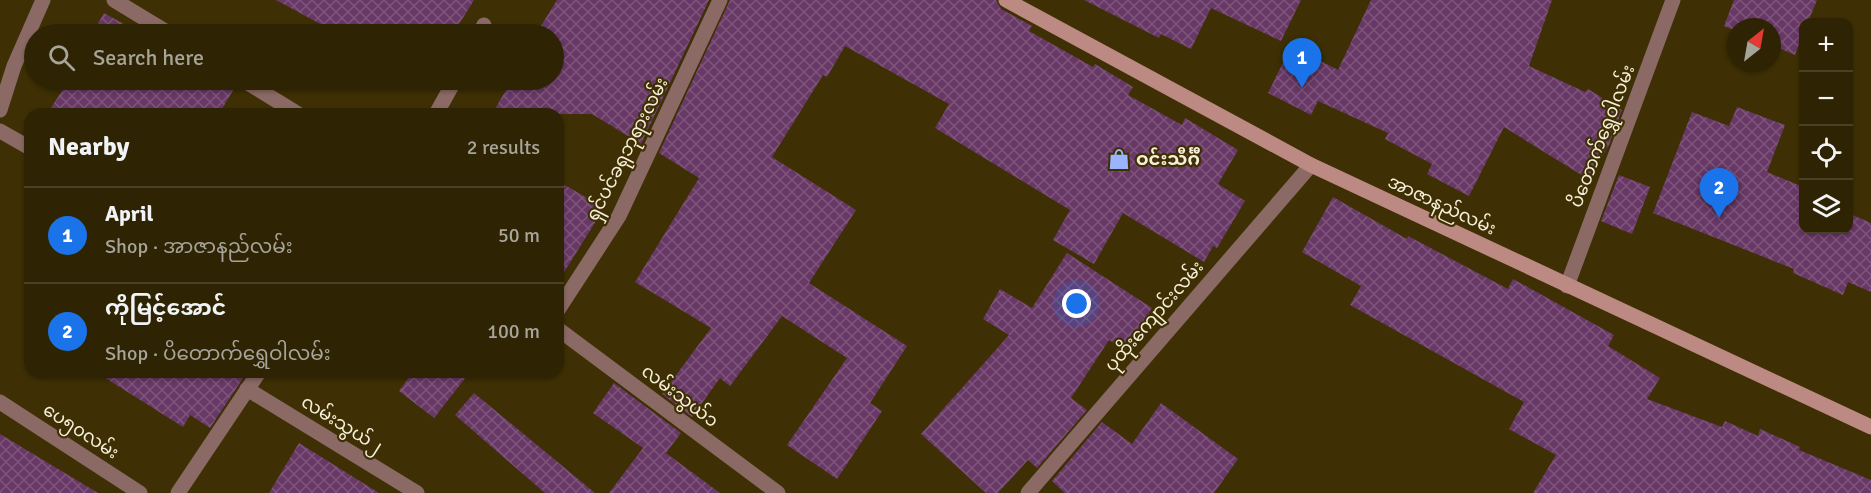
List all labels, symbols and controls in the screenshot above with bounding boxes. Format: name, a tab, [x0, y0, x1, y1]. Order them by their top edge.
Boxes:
north arrow	[1727, 18, 1781, 72]
map controls	[1799, 18, 1853, 234]
button: +	[1799, 18, 1853, 72]
search box	[24, 24, 564, 90]
pin: 1	[1282, 38, 1322, 88]
icon: search	[45, 41, 78, 74]
text: Search here	[93, 44, 204, 71]
street label: ပိတောက်ရွှေဝါလမ်း	[1562, 60, 1643, 212]
button: −	[1799, 72, 1853, 126]
street label: ရှင်ပင်ခရုဘုရားလမ်း	[580, 73, 676, 226]
button: locate	[1799, 126, 1853, 180]
text: Nearby	[48, 131, 129, 163]
text: 2 results	[467, 135, 540, 160]
shop icon: ဝင်းသီင်္ဂီ	[1107, 147, 1131, 171]
place label: ဝင်းသီင်္ဂီ	[1136, 147, 1200, 170]
pin: 2	[1700, 168, 1738, 218]
street label: အာဇာနည်လမ်း	[1383, 169, 1500, 243]
button: layers	[1799, 180, 1853, 234]
text: April	[105, 200, 153, 227]
text: 1	[62, 223, 73, 248]
text: 50 m	[498, 223, 540, 248]
text: Shop · အာဇာနည်လမ်း	[105, 234, 293, 259]
street label: ပုထိုးကျောင်းလမ်း	[1098, 254, 1211, 378]
your location	[1062, 289, 1091, 318]
text: ကိုမြင့်အောင်	[105, 294, 226, 321]
text: 2	[62, 319, 73, 344]
text: 100 m	[487, 319, 540, 344]
text: Shop · ပိတောက်ရွှေဝါလမ်း	[105, 341, 331, 366]
street label: လမ်းသွယ်၁	[635, 358, 724, 435]
street label: လမ်းသွယ်၂	[295, 389, 388, 461]
street label: ပေ၅၀လမ်း	[37, 397, 124, 467]

